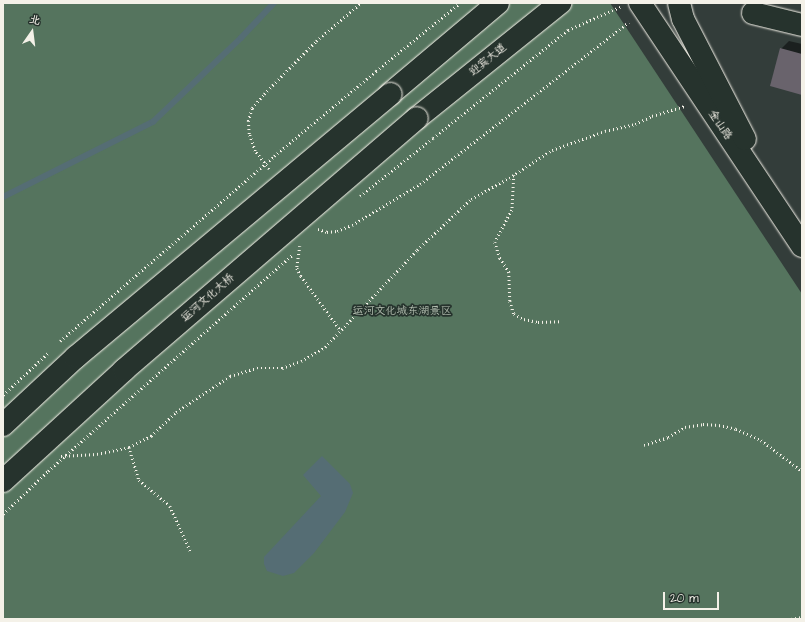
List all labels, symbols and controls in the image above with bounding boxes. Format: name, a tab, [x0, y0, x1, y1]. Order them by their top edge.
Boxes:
text: 北	[28, 11, 42, 28]
north arrow	[12, 12, 52, 52]
street label: 迎宾大道	[467, 41, 509, 79]
street label: 金山路	[705, 108, 735, 142]
street label: 运河文化大桥	[179, 271, 237, 325]
park label: 运河文化城东湖景区	[353, 304, 451, 318]
scale bar	[665, 584, 721, 610]
text: 20 m	[670, 590, 699, 607]

